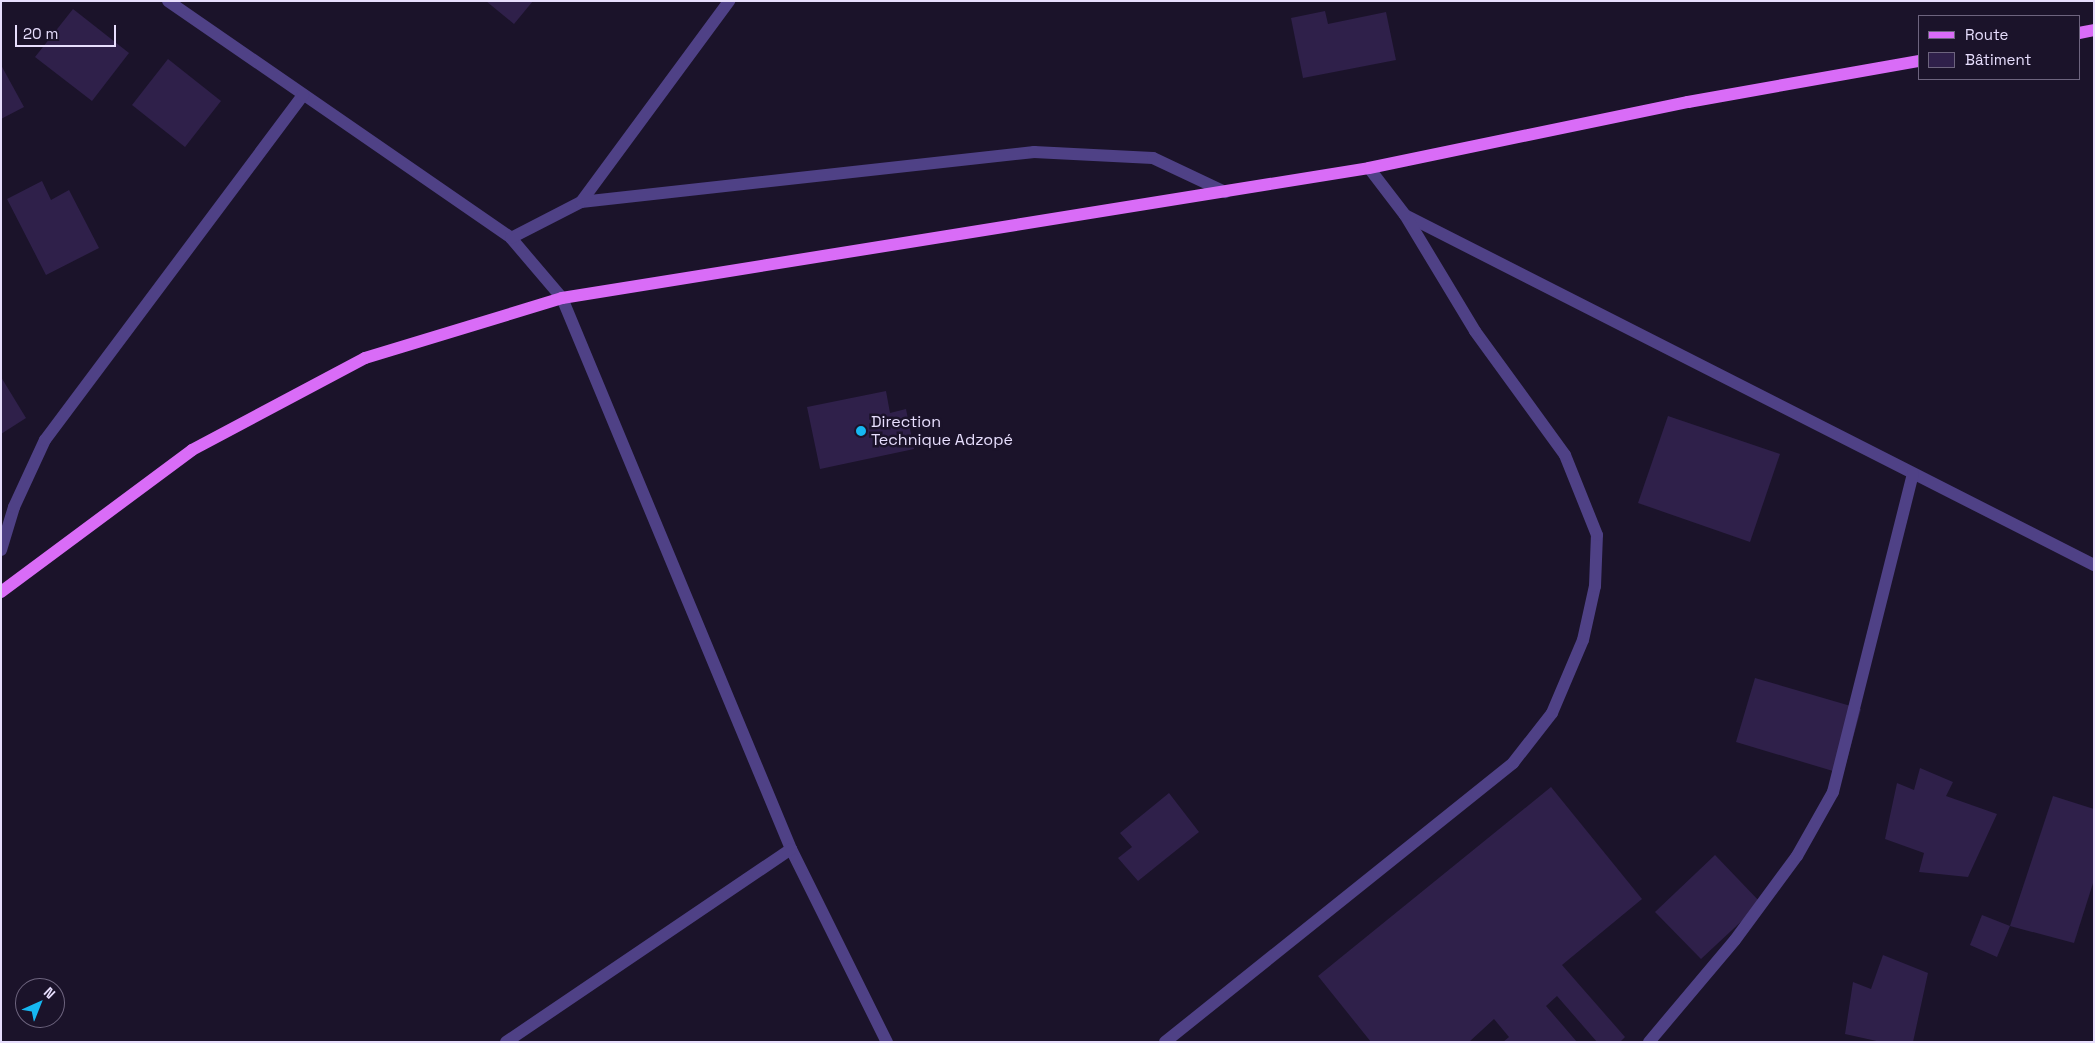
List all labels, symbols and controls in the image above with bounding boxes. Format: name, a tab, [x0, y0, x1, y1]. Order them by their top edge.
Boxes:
scale bar	[18, 15, 119, 47]
legend	[1918, 15, 2080, 80]
text: 20 m	[23, 24, 58, 43]
text: Route	[1965, 25, 2008, 44]
text: Bâtiment	[1965, 50, 2031, 69]
place label: Direction Technique Adzopé	[871, 412, 1013, 450]
marker: Direction Technique Adzopé	[855, 425, 867, 437]
north arrow	[15, 978, 65, 1028]
text: N	[40, 983, 59, 1003]

